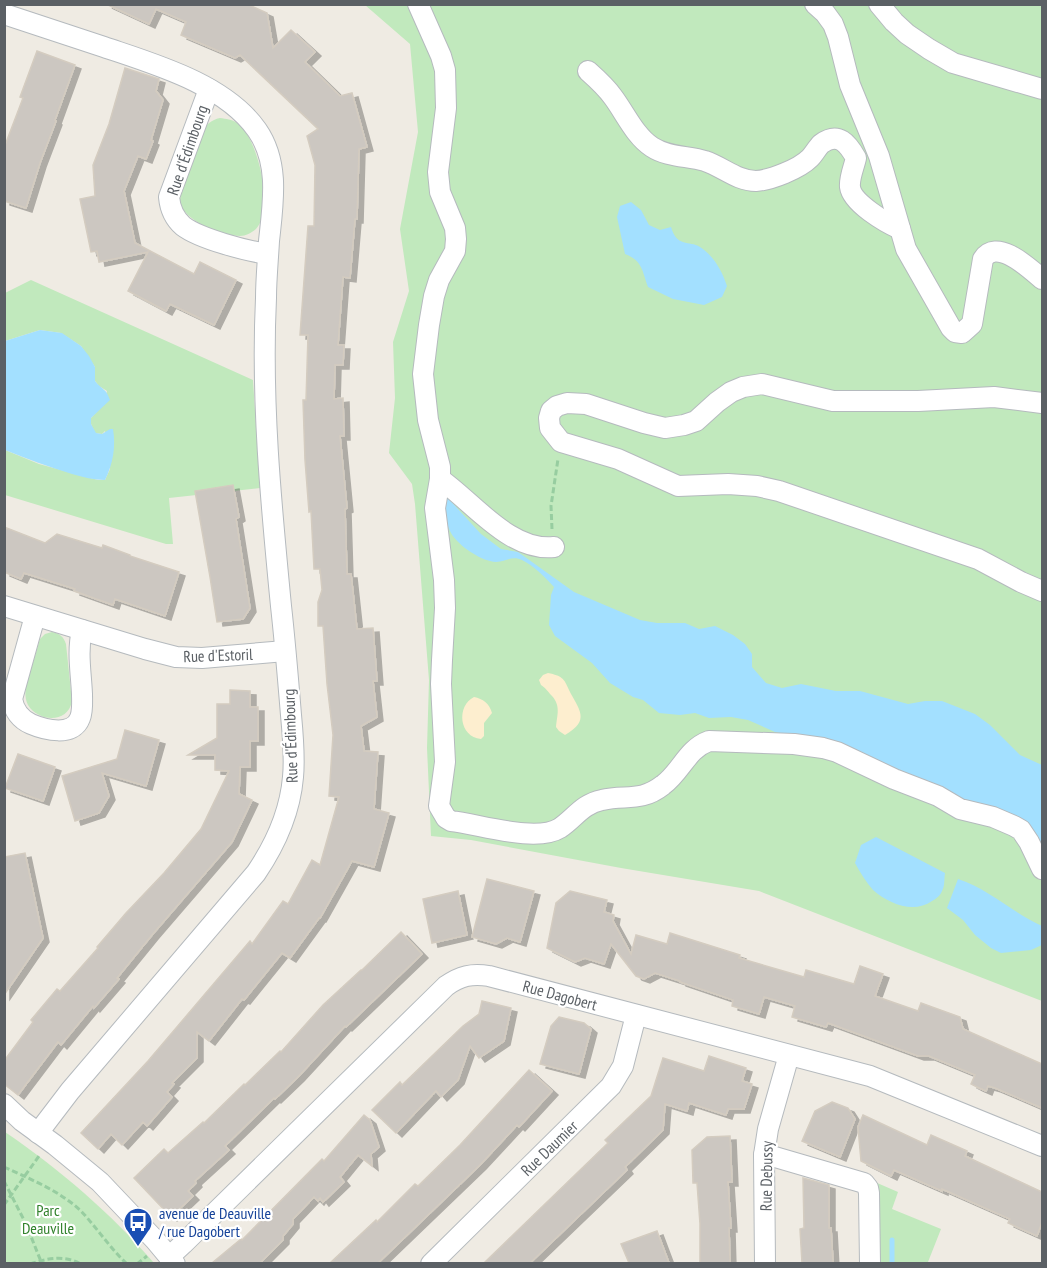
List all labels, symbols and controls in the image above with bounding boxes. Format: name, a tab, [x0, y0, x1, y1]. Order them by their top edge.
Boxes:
street label: Rue d'Édimbourg	[162, 102, 212, 198]
street label: Rue d'Estoril	[183, 644, 253, 666]
street label: Rue d'Édimbourg	[278, 689, 302, 783]
street label: Rue Dagobert	[521, 976, 600, 1015]
street label: Rue Daumier	[516, 1116, 582, 1180]
street label: Rue Debussy	[755, 1141, 777, 1211]
park label: Parc Deauville	[22, 1200, 74, 1238]
place label: avenue de Deauville / rue Dagobert	[158, 1203, 271, 1241]
bus stop icon: avenue de Deauville / rue Dagobert	[122, 1206, 154, 1248]

